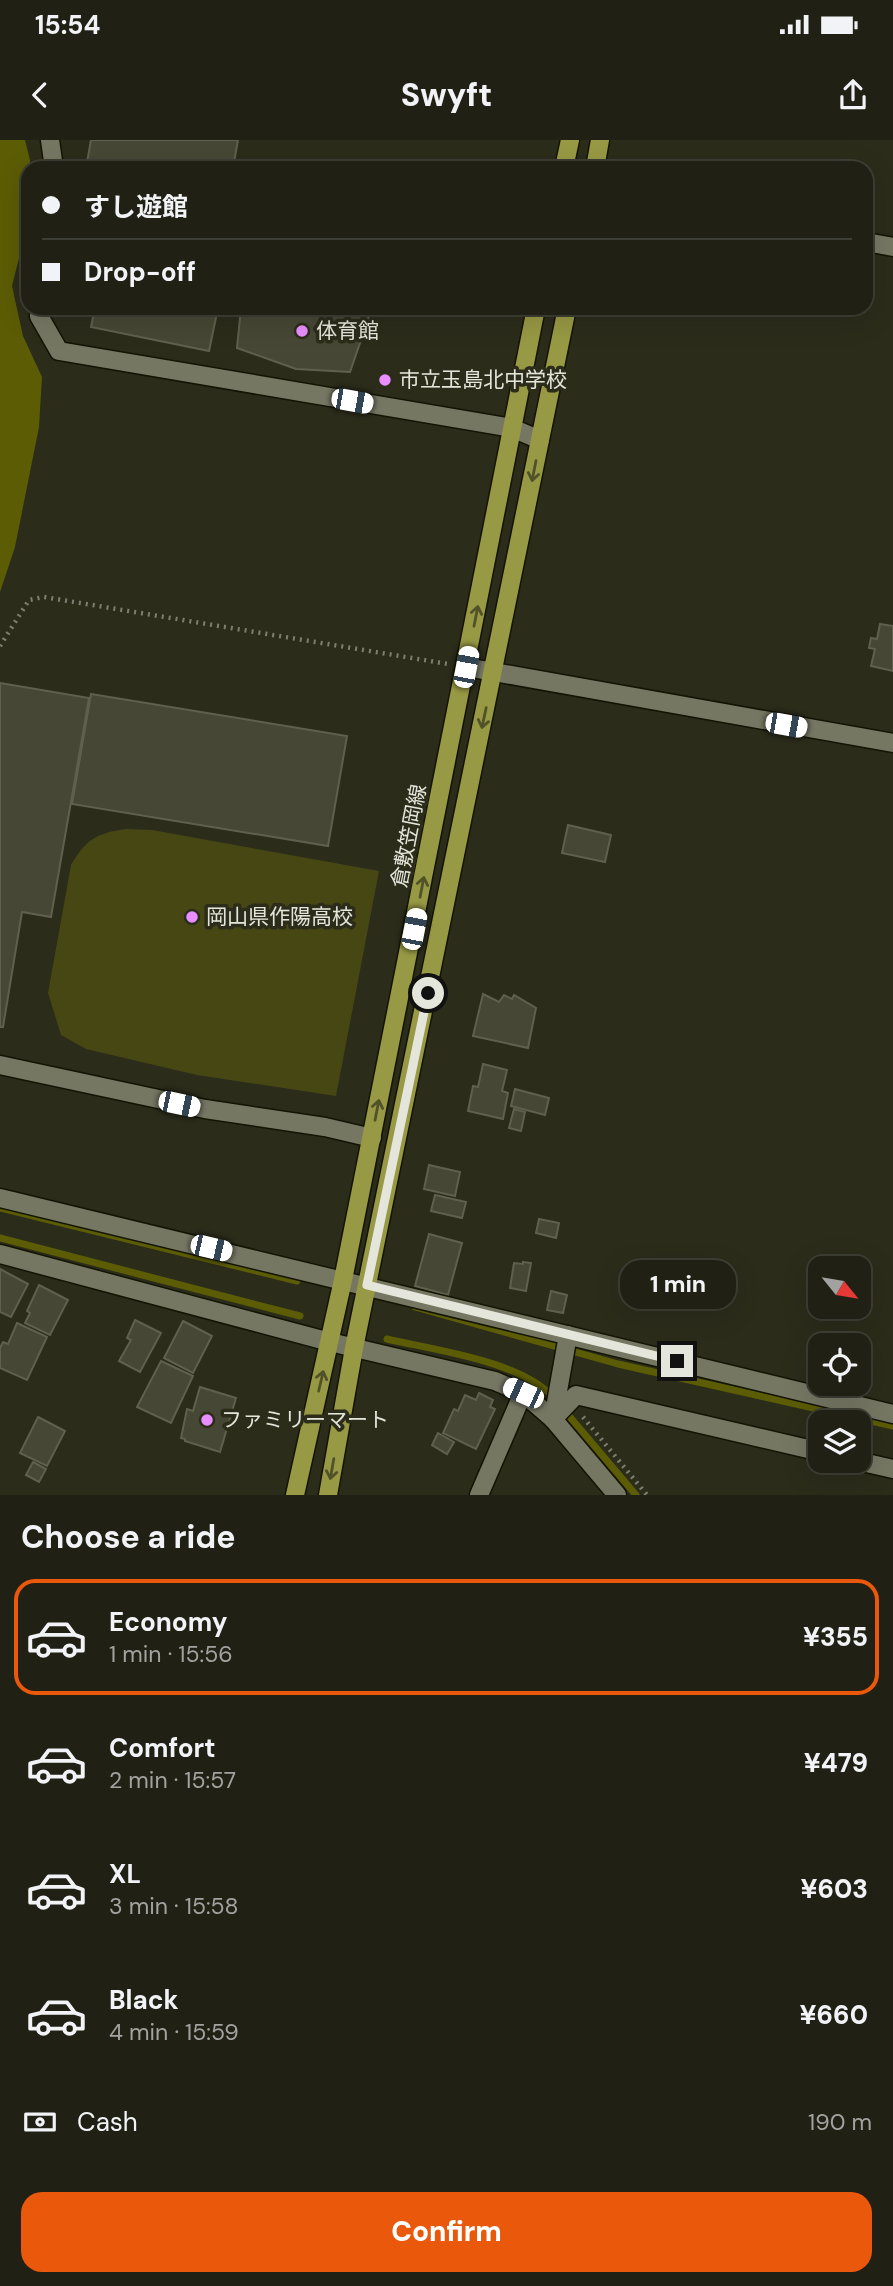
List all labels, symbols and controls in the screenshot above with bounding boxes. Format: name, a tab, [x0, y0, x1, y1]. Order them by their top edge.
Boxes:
text: 15:54	[35, 8, 100, 42]
text: Swyft	[401, 74, 492, 116]
icon: back	[21, 76, 59, 114]
icon: share	[834, 76, 872, 114]
text: すし遊館	[84, 190, 188, 224]
text: Drop-off	[84, 255, 196, 289]
place label: 体育館	[316, 317, 379, 345]
marker: 体育館	[294, 323, 310, 339]
place label: 市立玉島北中学校	[399, 366, 567, 394]
marker: 市立玉島北中学校	[377, 372, 393, 388]
car	[330, 387, 375, 415]
one-way arrow	[527, 459, 540, 482]
one-way arrow	[470, 605, 483, 628]
car	[452, 644, 481, 690]
one-way arrow	[477, 706, 491, 729]
car	[764, 711, 809, 739]
street label: 倉敷笠岡線	[385, 782, 433, 890]
one-way arrow	[416, 876, 429, 899]
place label: 岡山県作陽高校	[206, 903, 353, 931]
car	[400, 906, 429, 952]
marker: 岡山県作陽高校	[184, 909, 200, 925]
route start	[412, 977, 444, 1009]
car	[157, 1089, 202, 1119]
one-way arrow	[371, 1099, 385, 1122]
car	[189, 1233, 234, 1263]
north arrow	[808, 1256, 872, 1320]
map controls	[808, 1256, 871, 1473]
callout: 1 min	[619, 1260, 735, 1308]
text: 1 min	[650, 1269, 706, 1299]
button: locate	[808, 1333, 871, 1396]
route end	[661, 1345, 693, 1377]
one-way arrow	[315, 1370, 328, 1393]
car	[500, 1375, 547, 1411]
place label: ファミリーマート	[221, 1406, 389, 1434]
button: layers	[808, 1410, 871, 1473]
marker: ファミリーマート	[199, 1412, 215, 1428]
one-way arrow	[325, 1457, 338, 1480]
text: Choose a ride	[21, 1516, 236, 1558]
text: Economy	[109, 1605, 227, 1639]
icon: car	[25, 1606, 88, 1669]
text: ¥355	[803, 1620, 868, 1654]
text: 1 min · 15:56	[109, 1639, 233, 1669]
text: Comfort	[109, 1731, 215, 1765]
icon: car	[25, 1732, 88, 1795]
text: ¥479	[804, 1746, 868, 1780]
text: 2 min · 15:57	[109, 1765, 236, 1795]
text: XL	[109, 1857, 141, 1891]
icon: car	[25, 1858, 88, 1921]
text: ¥603	[800, 1872, 868, 1906]
text: 3 min · 15:58	[109, 1891, 239, 1921]
text: Black	[109, 1983, 179, 2017]
icon: car	[25, 1984, 88, 2047]
text: ¥660	[800, 1998, 868, 2032]
text: 4 min · 15:59	[109, 2017, 239, 2047]
icon: cash	[21, 2103, 59, 2141]
text: Cash	[77, 2105, 138, 2139]
text: 190 m	[808, 2107, 872, 2137]
button: Confirm	[21, 2192, 872, 2272]

